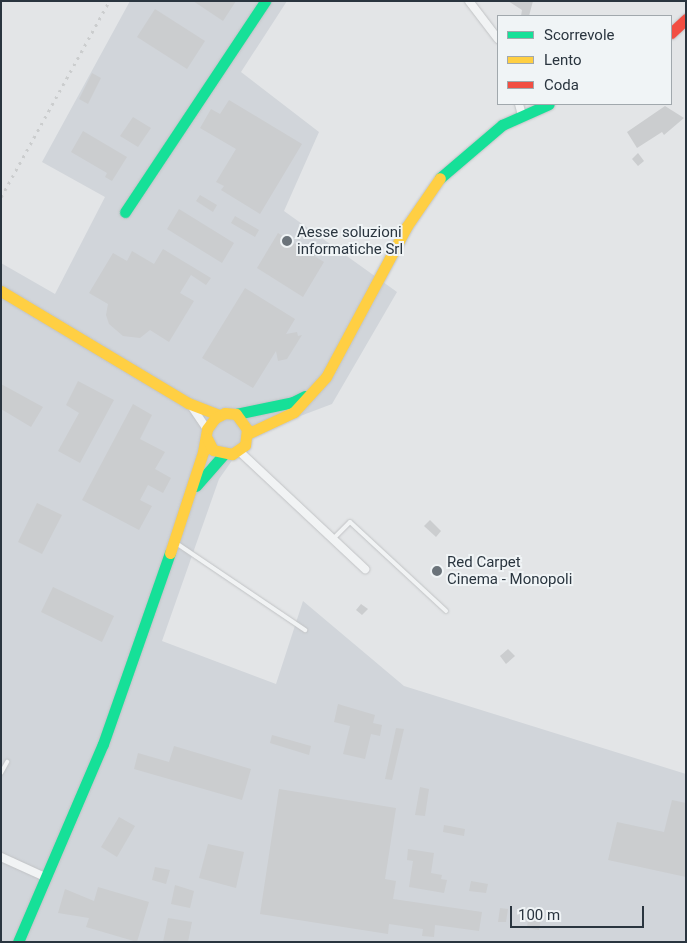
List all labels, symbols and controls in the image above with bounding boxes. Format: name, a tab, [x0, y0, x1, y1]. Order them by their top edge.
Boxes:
legend	[497, 15, 672, 105]
text: Scorrevole	[544, 26, 615, 44]
text: Lento	[544, 51, 582, 69]
text: Coda	[544, 76, 579, 94]
place label: Aesse soluzioni informatiche Srl	[297, 223, 403, 258]
marker: Aesse soluzioni informatiche Srl	[281, 235, 293, 247]
place label: Red Carpet Cinema - Monopoli	[447, 553, 572, 588]
marker: Red Carpet Cinema - Monopoli	[431, 565, 443, 577]
scale bar	[512, 896, 646, 928]
text: 100 m	[518, 906, 560, 924]

